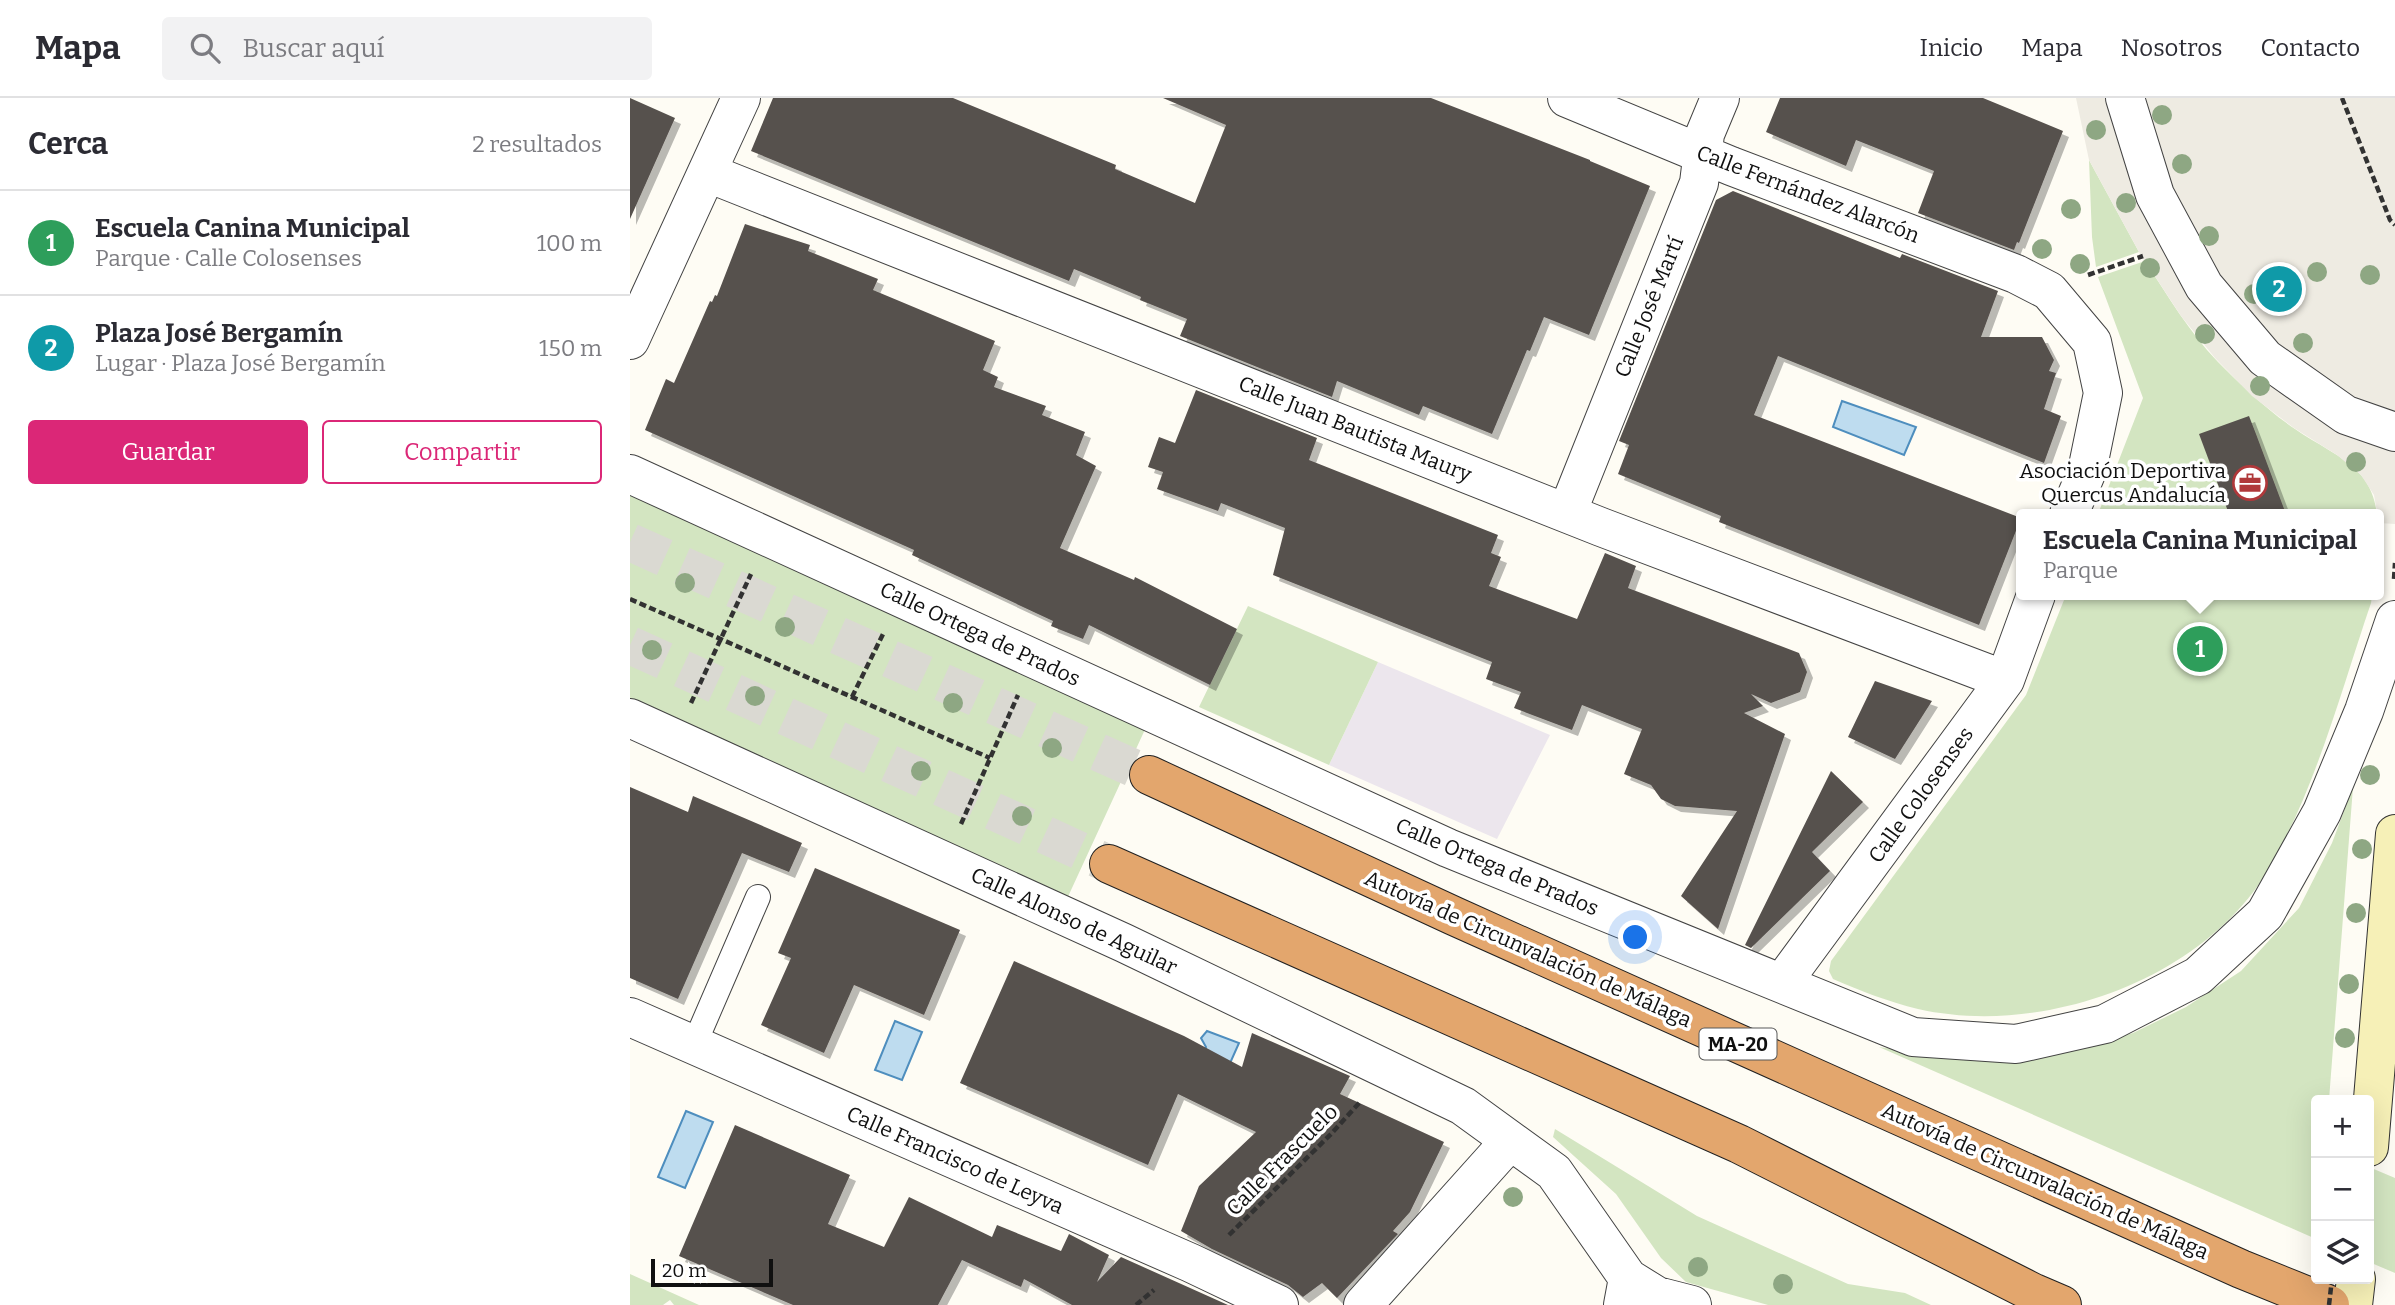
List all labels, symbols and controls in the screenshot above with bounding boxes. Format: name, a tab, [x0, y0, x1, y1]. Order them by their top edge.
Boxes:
search box	[162, 17, 652, 80]
text: Mapa	[35, 28, 120, 68]
icon: search	[186, 29, 224, 67]
text: Buscar aquí	[242, 33, 384, 64]
text: Inicio	[1919, 34, 1983, 62]
text: Mapa	[2021, 34, 2083, 62]
text: Nosotros	[2121, 34, 2222, 62]
text: Contacto	[2260, 34, 2360, 62]
text: Cerca	[28, 126, 108, 162]
text: 2 resultados	[472, 130, 602, 158]
street label: Calle Fernández Alarcón	[1693, 139, 1923, 249]
text: Escuela Canina Municipal	[95, 213, 410, 244]
text: 1	[46, 229, 56, 257]
text: 100 m	[537, 229, 602, 257]
street label: Calle José Martí	[1609, 232, 1689, 381]
text: Parque · Calle Colosenses	[95, 244, 362, 272]
pin: 2	[2256, 263, 2302, 315]
text: Plaza José Bergamín	[95, 318, 343, 349]
text: 2	[45, 334, 57, 362]
text: 150 m	[539, 334, 602, 362]
text: Lugar · Plaza José Bergamín	[95, 349, 386, 377]
street label: Calle Juan Bautista Maury	[1235, 370, 1476, 488]
button: Guardar	[28, 420, 308, 484]
button: Compartir	[322, 420, 602, 484]
place label: Asociación Deportiva Quercus Andalucía	[2019, 458, 2227, 508]
office icon: Asociación Deportiva Quercus Andalucía	[2231, 464, 2269, 502]
popup	[2016, 509, 2384, 600]
text: Escuela Canina Municipal	[2043, 525, 2357, 556]
text: Parque	[2043, 556, 2118, 584]
street label: Calle Ortega de Prados	[876, 576, 1084, 692]
pin: 1	[2177, 623, 2223, 675]
street label: Calle Colosenses	[1863, 722, 1979, 868]
street label: Calle Ortega de Prados	[1392, 812, 1602, 922]
street label: Calle Alonso de Aguilar	[967, 862, 1181, 980]
street label: Autovía de Circunvalación de Málaga	[1360, 865, 1696, 1033]
your location	[1618, 920, 1652, 954]
road number: MA-20	[1700, 1028, 1776, 1060]
map controls	[2311, 1095, 2374, 1284]
button: +	[2311, 1095, 2374, 1158]
street label: Autovía de Circunvalación de Málaga	[1877, 1097, 2213, 1265]
street label: Calle Frascuelo	[1221, 1099, 1343, 1221]
street label: Calle Francisco de Leyva	[842, 1100, 1068, 1220]
button: −	[2311, 1158, 2374, 1221]
button: layers	[2311, 1221, 2374, 1284]
scale bar	[651, 1256, 774, 1288]
text: 20 m	[662, 1259, 706, 1282]

